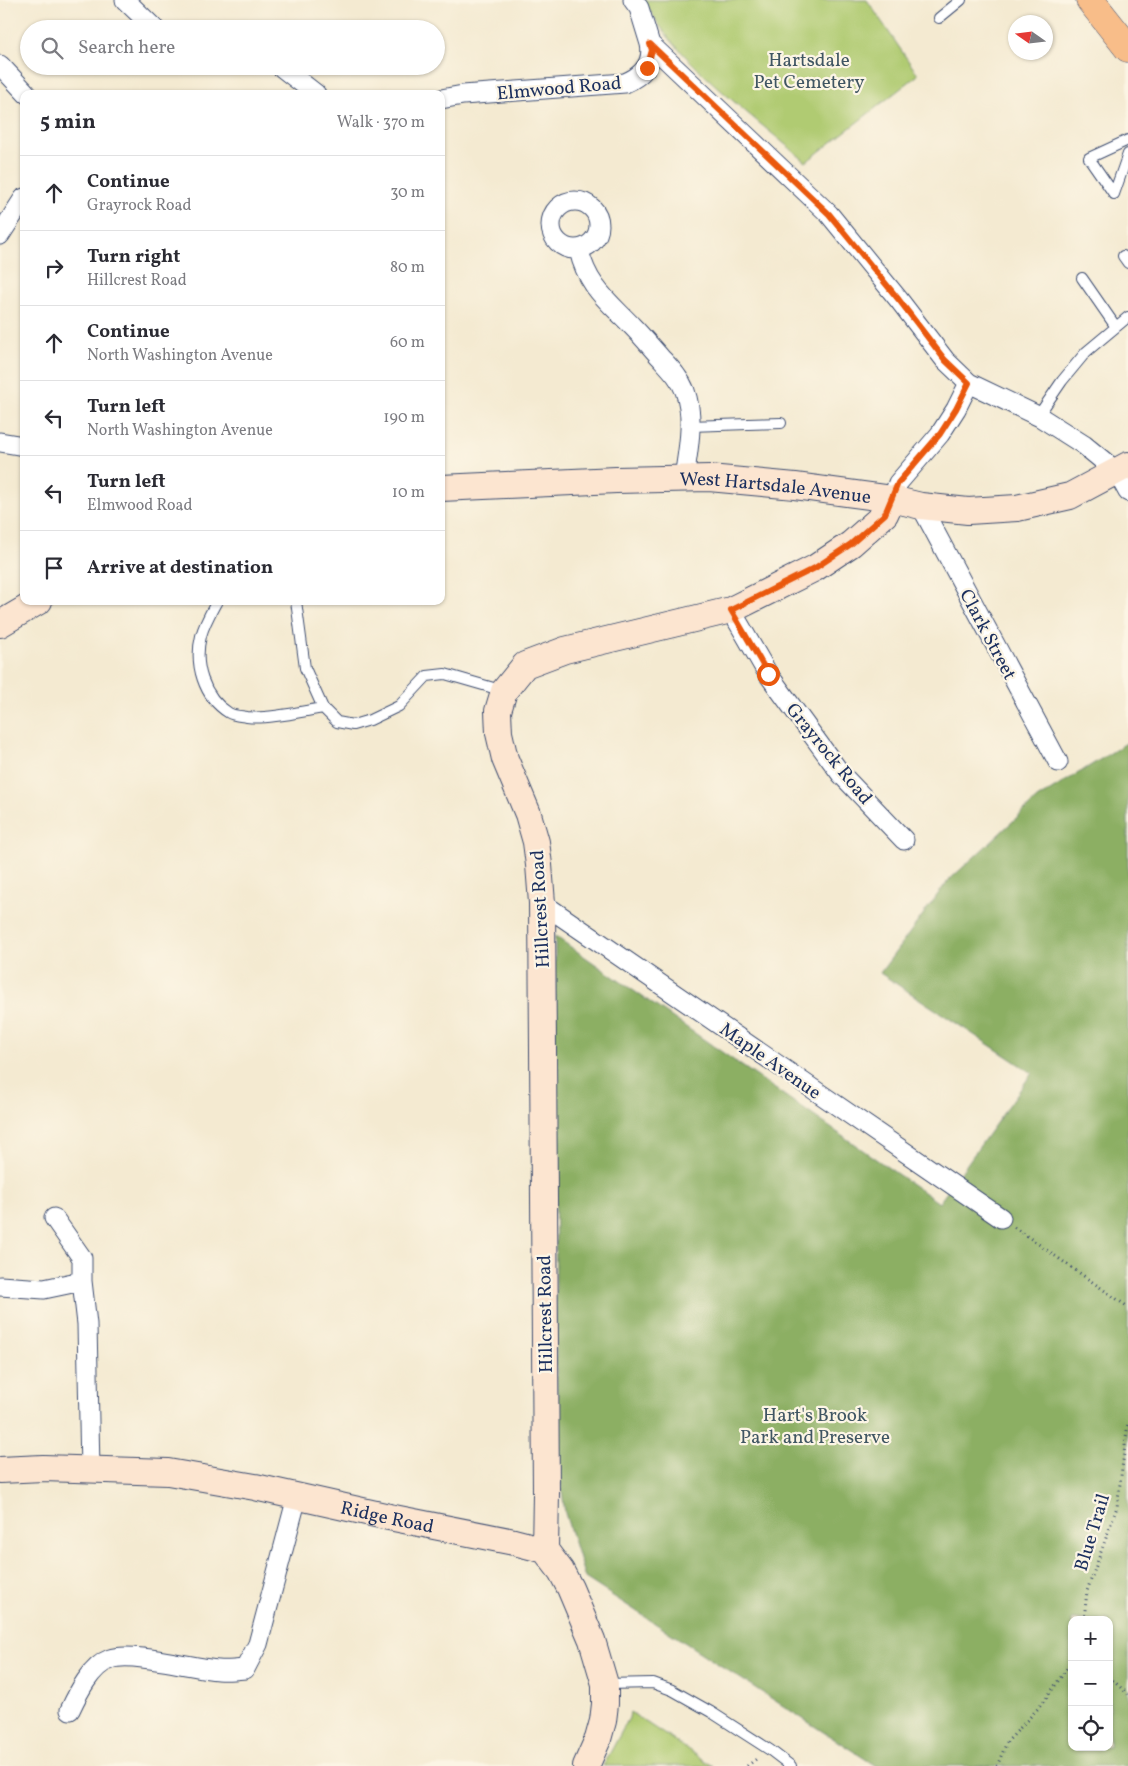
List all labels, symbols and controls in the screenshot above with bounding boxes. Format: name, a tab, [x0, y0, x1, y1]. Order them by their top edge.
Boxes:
north arrow	[1008, 15, 1053, 60]
search box	[20, 20, 445, 75]
icon: search	[38, 34, 66, 62]
text: Search here	[78, 35, 175, 61]
park label: Hartsdale Pet Cemetery	[753, 48, 865, 96]
route end	[636, 57, 659, 80]
street label: Elmwood Road	[496, 71, 623, 107]
text: 5 min	[40, 108, 96, 137]
text: Walk · 370 m	[337, 112, 425, 134]
text: Continue	[87, 169, 170, 195]
icon: ahead	[40, 179, 68, 207]
text: 30 m	[390, 182, 425, 204]
text: Grayrock Road	[87, 195, 192, 217]
text: Turn right	[87, 244, 180, 270]
icon: right	[40, 254, 68, 282]
text: 80 m	[390, 257, 425, 279]
text: Hillcrest Road	[87, 270, 187, 292]
text: Continue	[87, 319, 170, 345]
icon: ahead	[40, 329, 68, 357]
text: 60 m	[390, 332, 425, 354]
text: North Washington Avenue	[87, 345, 273, 367]
text: Turn left	[87, 394, 166, 420]
icon: left	[40, 404, 68, 432]
text: 190 m	[383, 407, 425, 429]
text: North Washington Avenue	[87, 420, 273, 442]
street label: West Hartsdale Avenue	[679, 467, 873, 511]
text: Turn left	[87, 469, 166, 495]
icon: left	[40, 479, 68, 507]
text: 10 m	[392, 482, 425, 504]
text: Elmwood Road	[87, 495, 193, 517]
icon: arrive	[40, 554, 68, 582]
text: Arrive at destination	[87, 555, 273, 581]
street label: Clark Street	[952, 585, 1022, 685]
route start	[757, 663, 780, 686]
street label: Grayrock Road	[779, 698, 878, 811]
street label: Hillcrest Road	[525, 849, 557, 969]
street label: Maple Avenue	[714, 1017, 826, 1106]
street label: Hillcrest Road	[532, 1255, 560, 1373]
park label: Hart's Brook Park and Preserve	[740, 1403, 890, 1451]
street label: Blue Trail	[1069, 1490, 1117, 1574]
street label: Ridge Road	[338, 1496, 436, 1541]
map controls	[1068, 1616, 1113, 1751]
button: +	[1068, 1616, 1113, 1661]
button: −	[1068, 1661, 1113, 1706]
button: locate	[1068, 1706, 1113, 1751]

